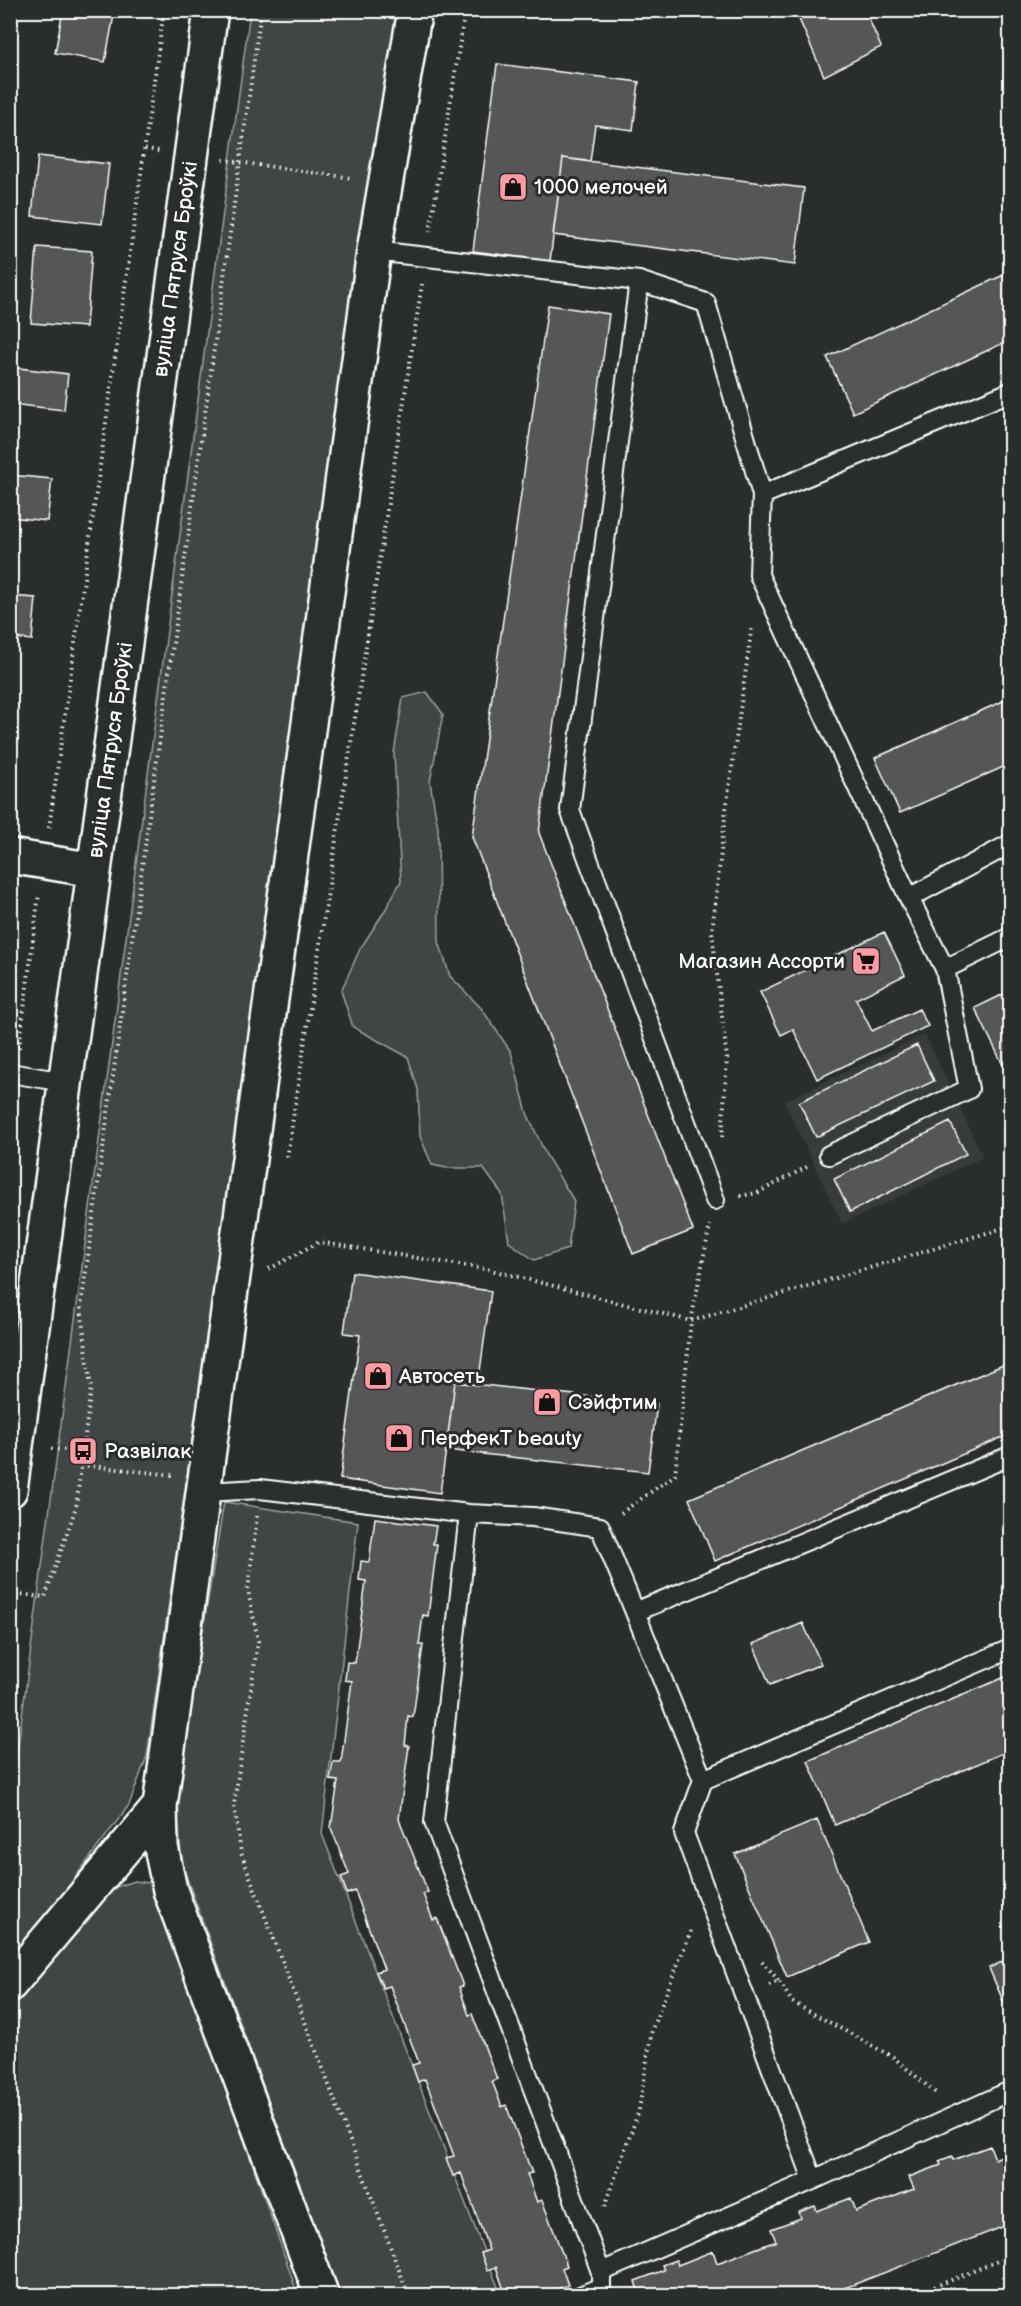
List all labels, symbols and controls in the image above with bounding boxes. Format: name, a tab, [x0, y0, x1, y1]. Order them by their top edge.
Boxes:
street label: вуліца Пятруся Броўкі	[148, 159, 203, 379]
shop icon: 1000 мелочей	[497, 171, 529, 203]
place label: 1000 мелочей	[534, 175, 668, 200]
street label: вуліца Пятруся Броўкі	[83, 640, 138, 860]
supermarket icon: Магазин Ассорти	[850, 945, 882, 977]
place label: Магазин Ассорти	[678, 949, 845, 974]
shop icon: Автосеть	[362, 1360, 394, 1392]
place label: Автосеть	[398, 1364, 486, 1389]
shop icon: Сэйфтим	[531, 1386, 563, 1418]
place label: Сэйфтим	[568, 1390, 658, 1415]
shop icon: ПерфекТ beauty	[383, 1422, 415, 1454]
place label: ПерфекТ beauty	[420, 1426, 582, 1451]
bus stop icon: Развілак	[67, 1435, 99, 1467]
place label: Развілак	[104, 1439, 191, 1464]

